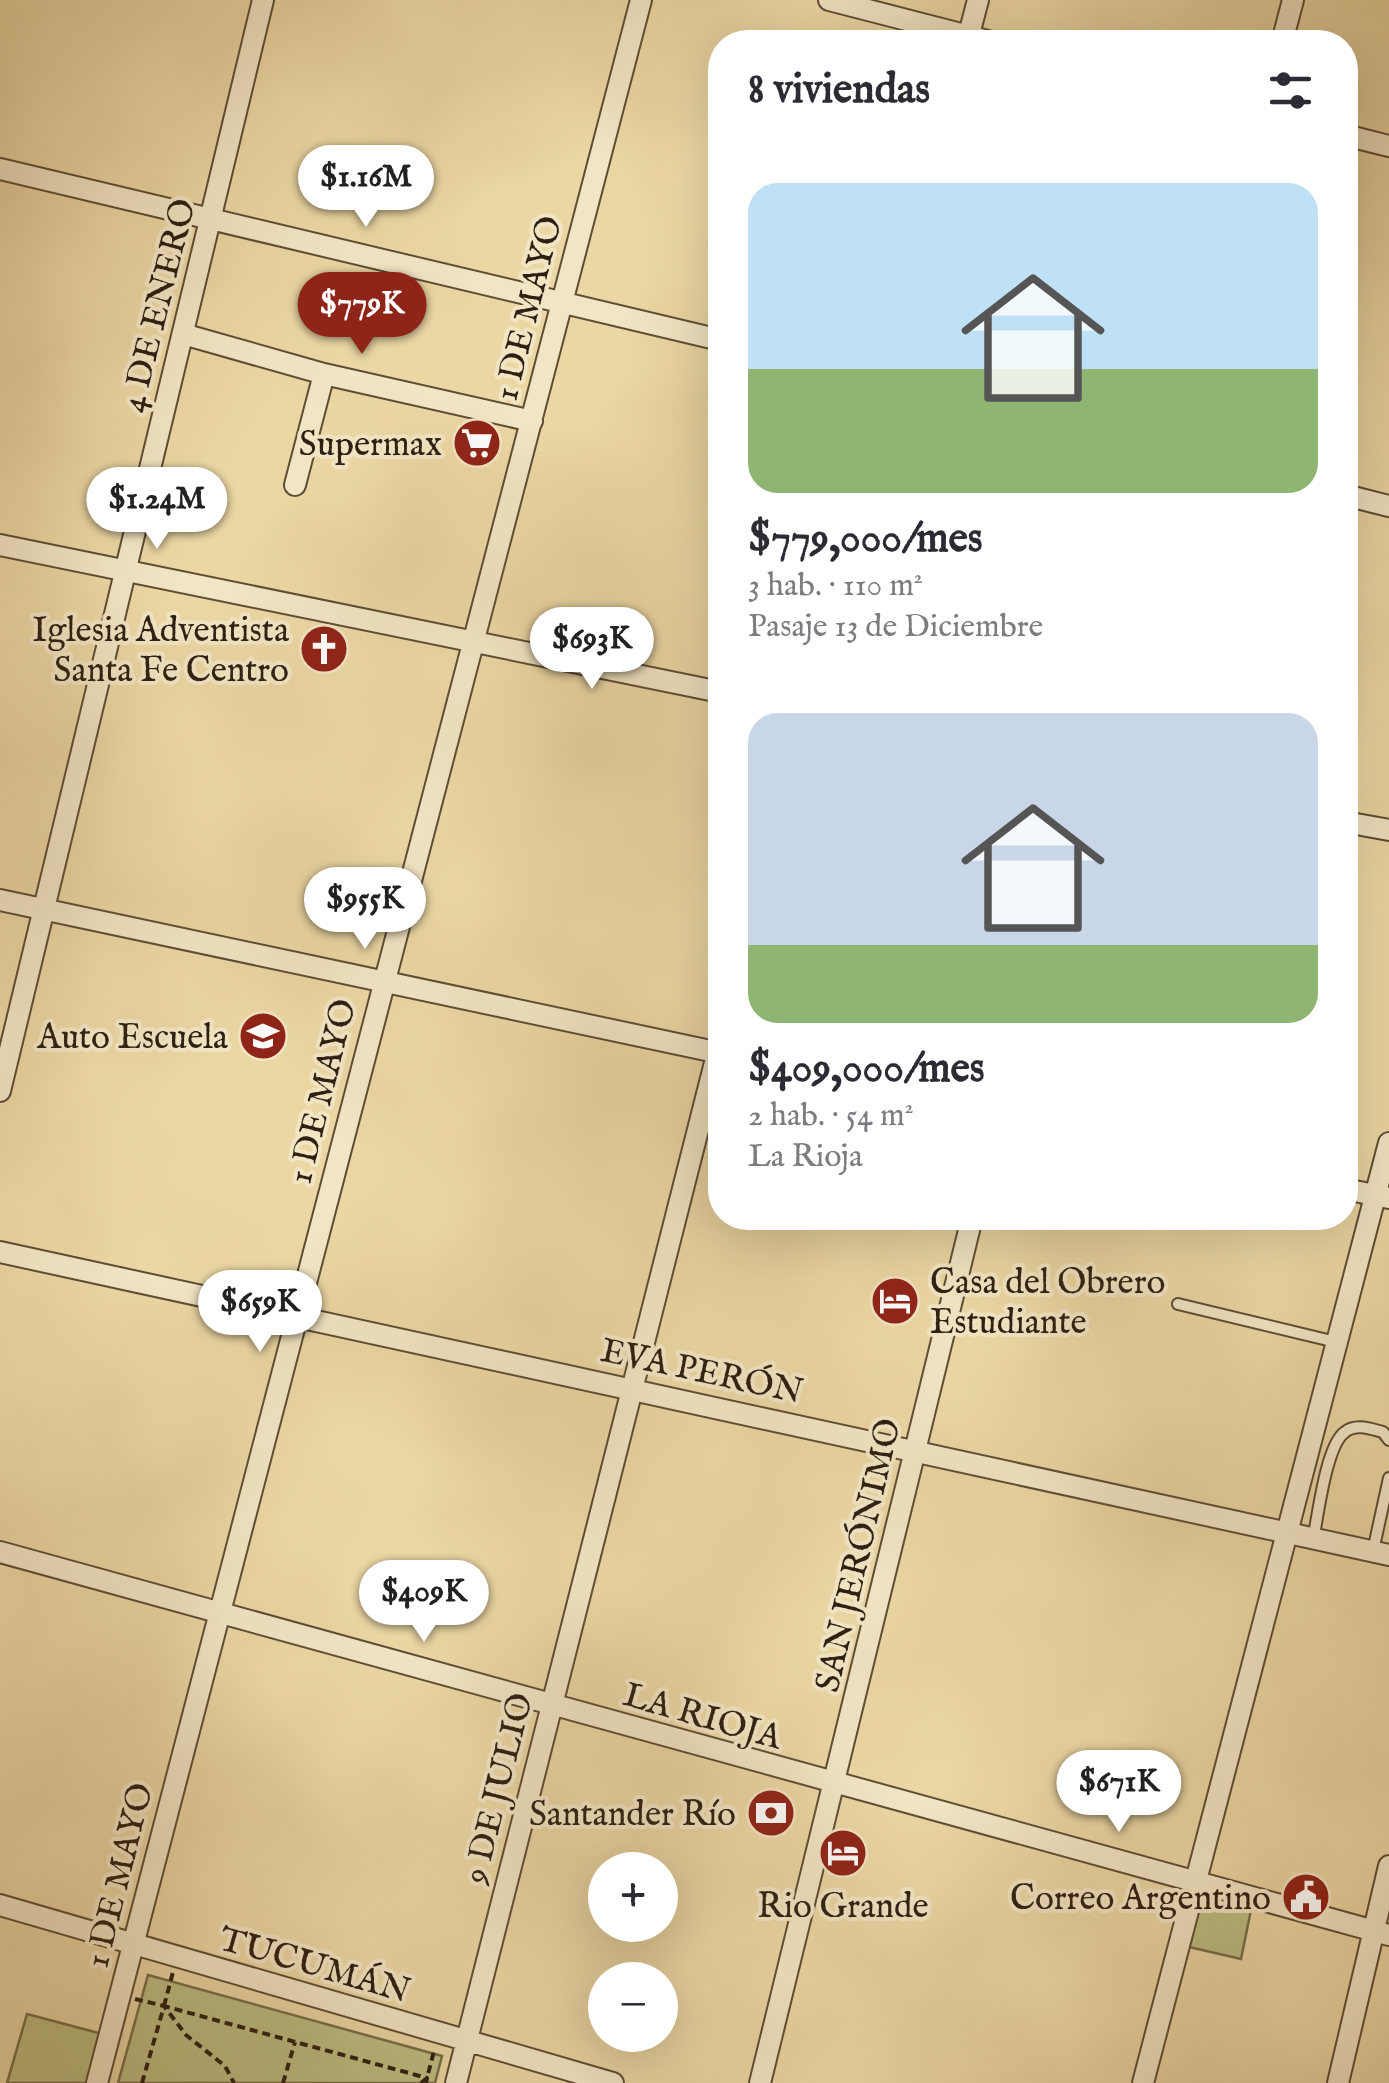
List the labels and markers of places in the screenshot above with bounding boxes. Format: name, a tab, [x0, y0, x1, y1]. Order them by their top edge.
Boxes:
pin: $1.16M	[285, 145, 447, 230]
pin: $779K	[292, 272, 432, 357]
supermarket icon: Supermax	[451, 417, 503, 469]
place label: Supermax	[299, 423, 442, 468]
pin: $1.24M	[76, 467, 238, 552]
pin: $693K	[522, 607, 662, 692]
place label: Iglesia Adventista Santa Fe Centro	[32, 609, 290, 694]
church icon: Iglesia Adventista Santa Fe Centro	[298, 623, 350, 675]
pin: $955K	[295, 867, 435, 952]
school or university icon: Auto Escuela	[237, 1010, 289, 1062]
place label: Auto Escuela	[36, 1016, 229, 1061]
place label: Casa del Obrero Estudiante	[930, 1261, 1165, 1346]
pin: $659K	[190, 1270, 330, 1355]
hotel icon: Casa del Obrero Estudiante	[869, 1275, 921, 1327]
pin: $409K	[354, 1560, 494, 1645]
pin: $671K	[1049, 1750, 1189, 1835]
bank icon: Santander Río	[745, 1787, 797, 1839]
place label: Santander Río	[529, 1793, 736, 1838]
hotel icon: Rio Grande	[817, 1827, 869, 1879]
public building icon: Correo Argentino	[1280, 1871, 1332, 1923]
place label: Correo Argentino	[1010, 1877, 1271, 1922]
place label: Rio Grande	[757, 1885, 929, 1930]

